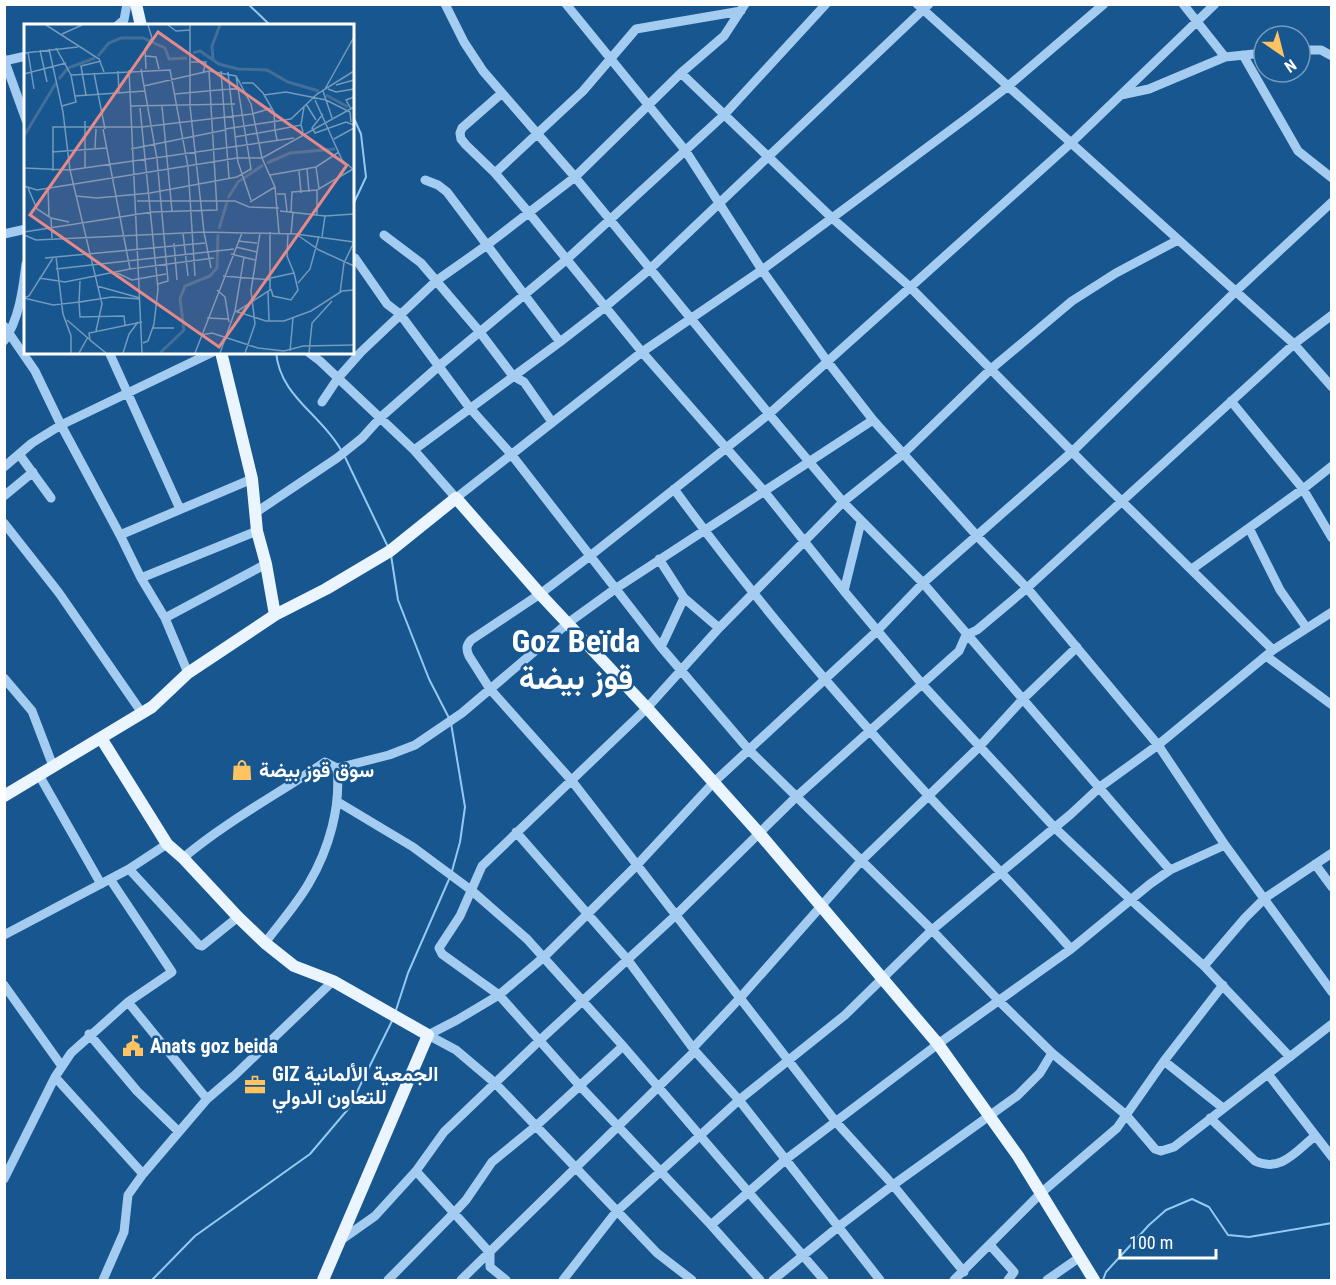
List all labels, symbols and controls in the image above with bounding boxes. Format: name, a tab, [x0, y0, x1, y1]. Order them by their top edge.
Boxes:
inset map	[24, 24, 354, 354]
north arrow	[1252, 24, 1312, 84]
text: N	[1281, 55, 1300, 76]
district label: Goz Beïda قوز بيضة	[512, 622, 640, 698]
shop icon: سوق قوز بيضة	[230, 758, 254, 782]
place label: سوق قوز بيضة	[259, 758, 374, 783]
public building icon: Anats goz beida	[121, 1034, 145, 1058]
place label: Anats goz beida	[150, 1034, 278, 1058]
place label: GIZ الجمعية الألمانية للتعاون الدولي	[272, 1062, 438, 1114]
office icon: GIZ الجمعية الألمانية للتعاون الدولي	[243, 1073, 267, 1097]
scale bar	[1120, 1222, 1216, 1260]
text: 100 m	[1129, 1232, 1173, 1253]

